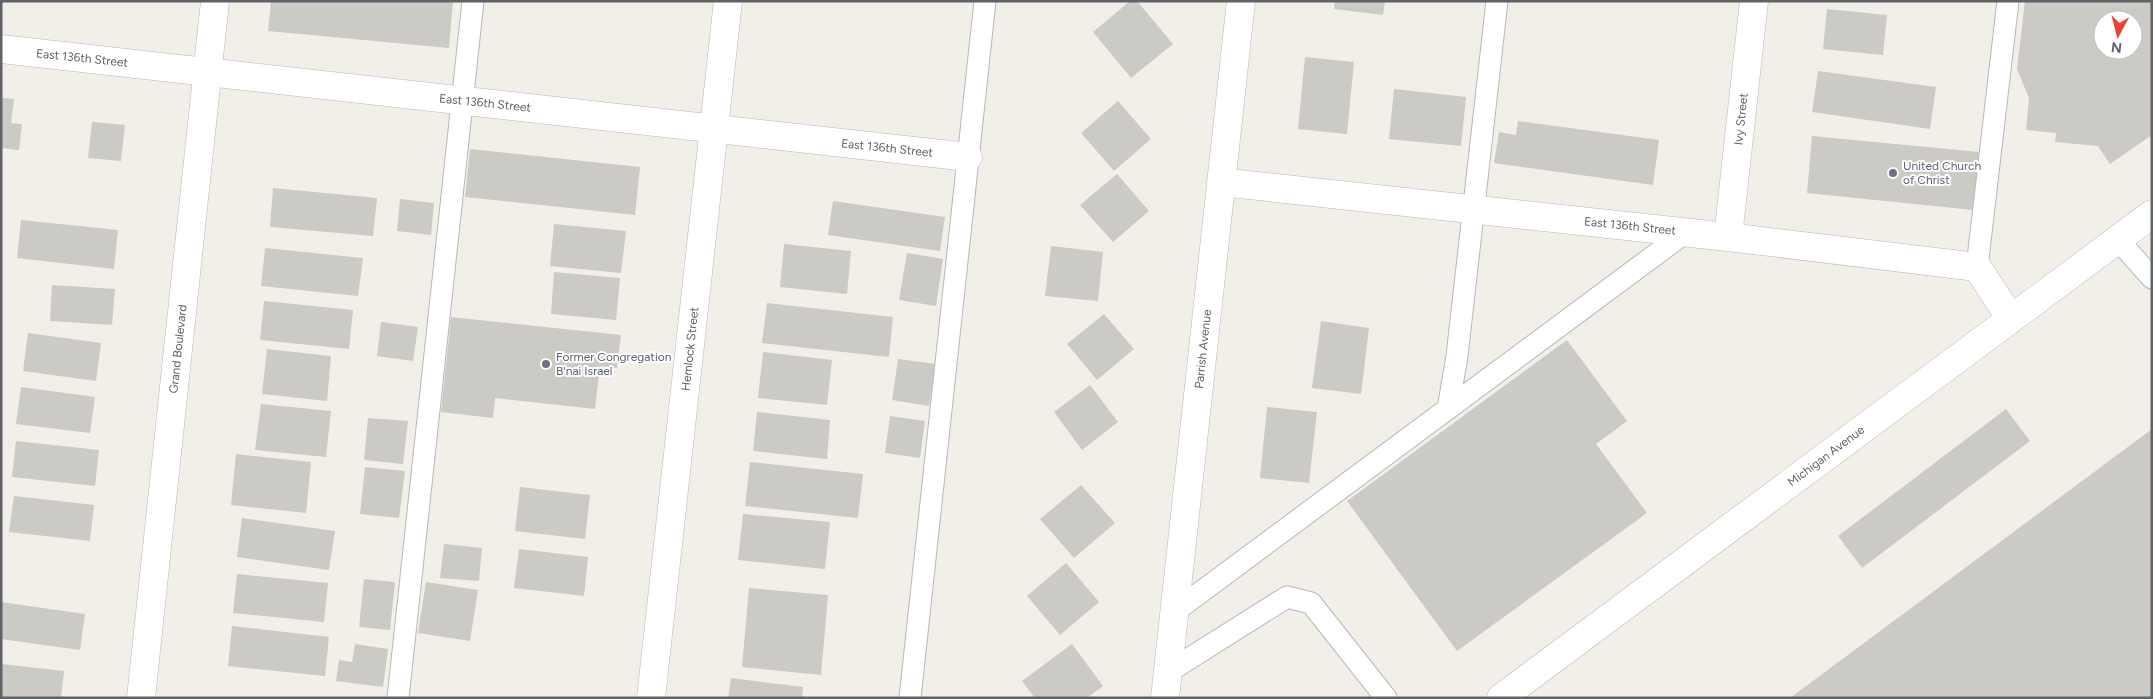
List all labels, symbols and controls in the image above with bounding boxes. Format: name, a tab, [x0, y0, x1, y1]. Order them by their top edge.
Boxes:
north arrow	[2093, 10, 2143, 60]
text: N	[2110, 38, 2123, 57]
street label: East 136th Street	[35, 46, 129, 70]
street label: East 136th Street	[438, 91, 532, 115]
street label: Ivy Street	[1731, 92, 1751, 146]
street label: East 136th Street	[840, 136, 934, 160]
place label: United Church of Christ	[1903, 159, 1982, 187]
marker: United Church of Christ	[1887, 167, 1899, 179]
street label: East 136th Street	[1583, 214, 1677, 238]
street label: Grand Boulevard	[166, 304, 190, 394]
street label: Hemlock Street	[679, 306, 701, 392]
street label: Parrish Avenue	[1192, 308, 1214, 389]
place label: Former Congregation B'nai Israel	[556, 350, 672, 378]
marker: Former Congregation B'nai Israel	[540, 358, 552, 370]
street label: Michigan Avenue	[1785, 422, 1867, 489]

